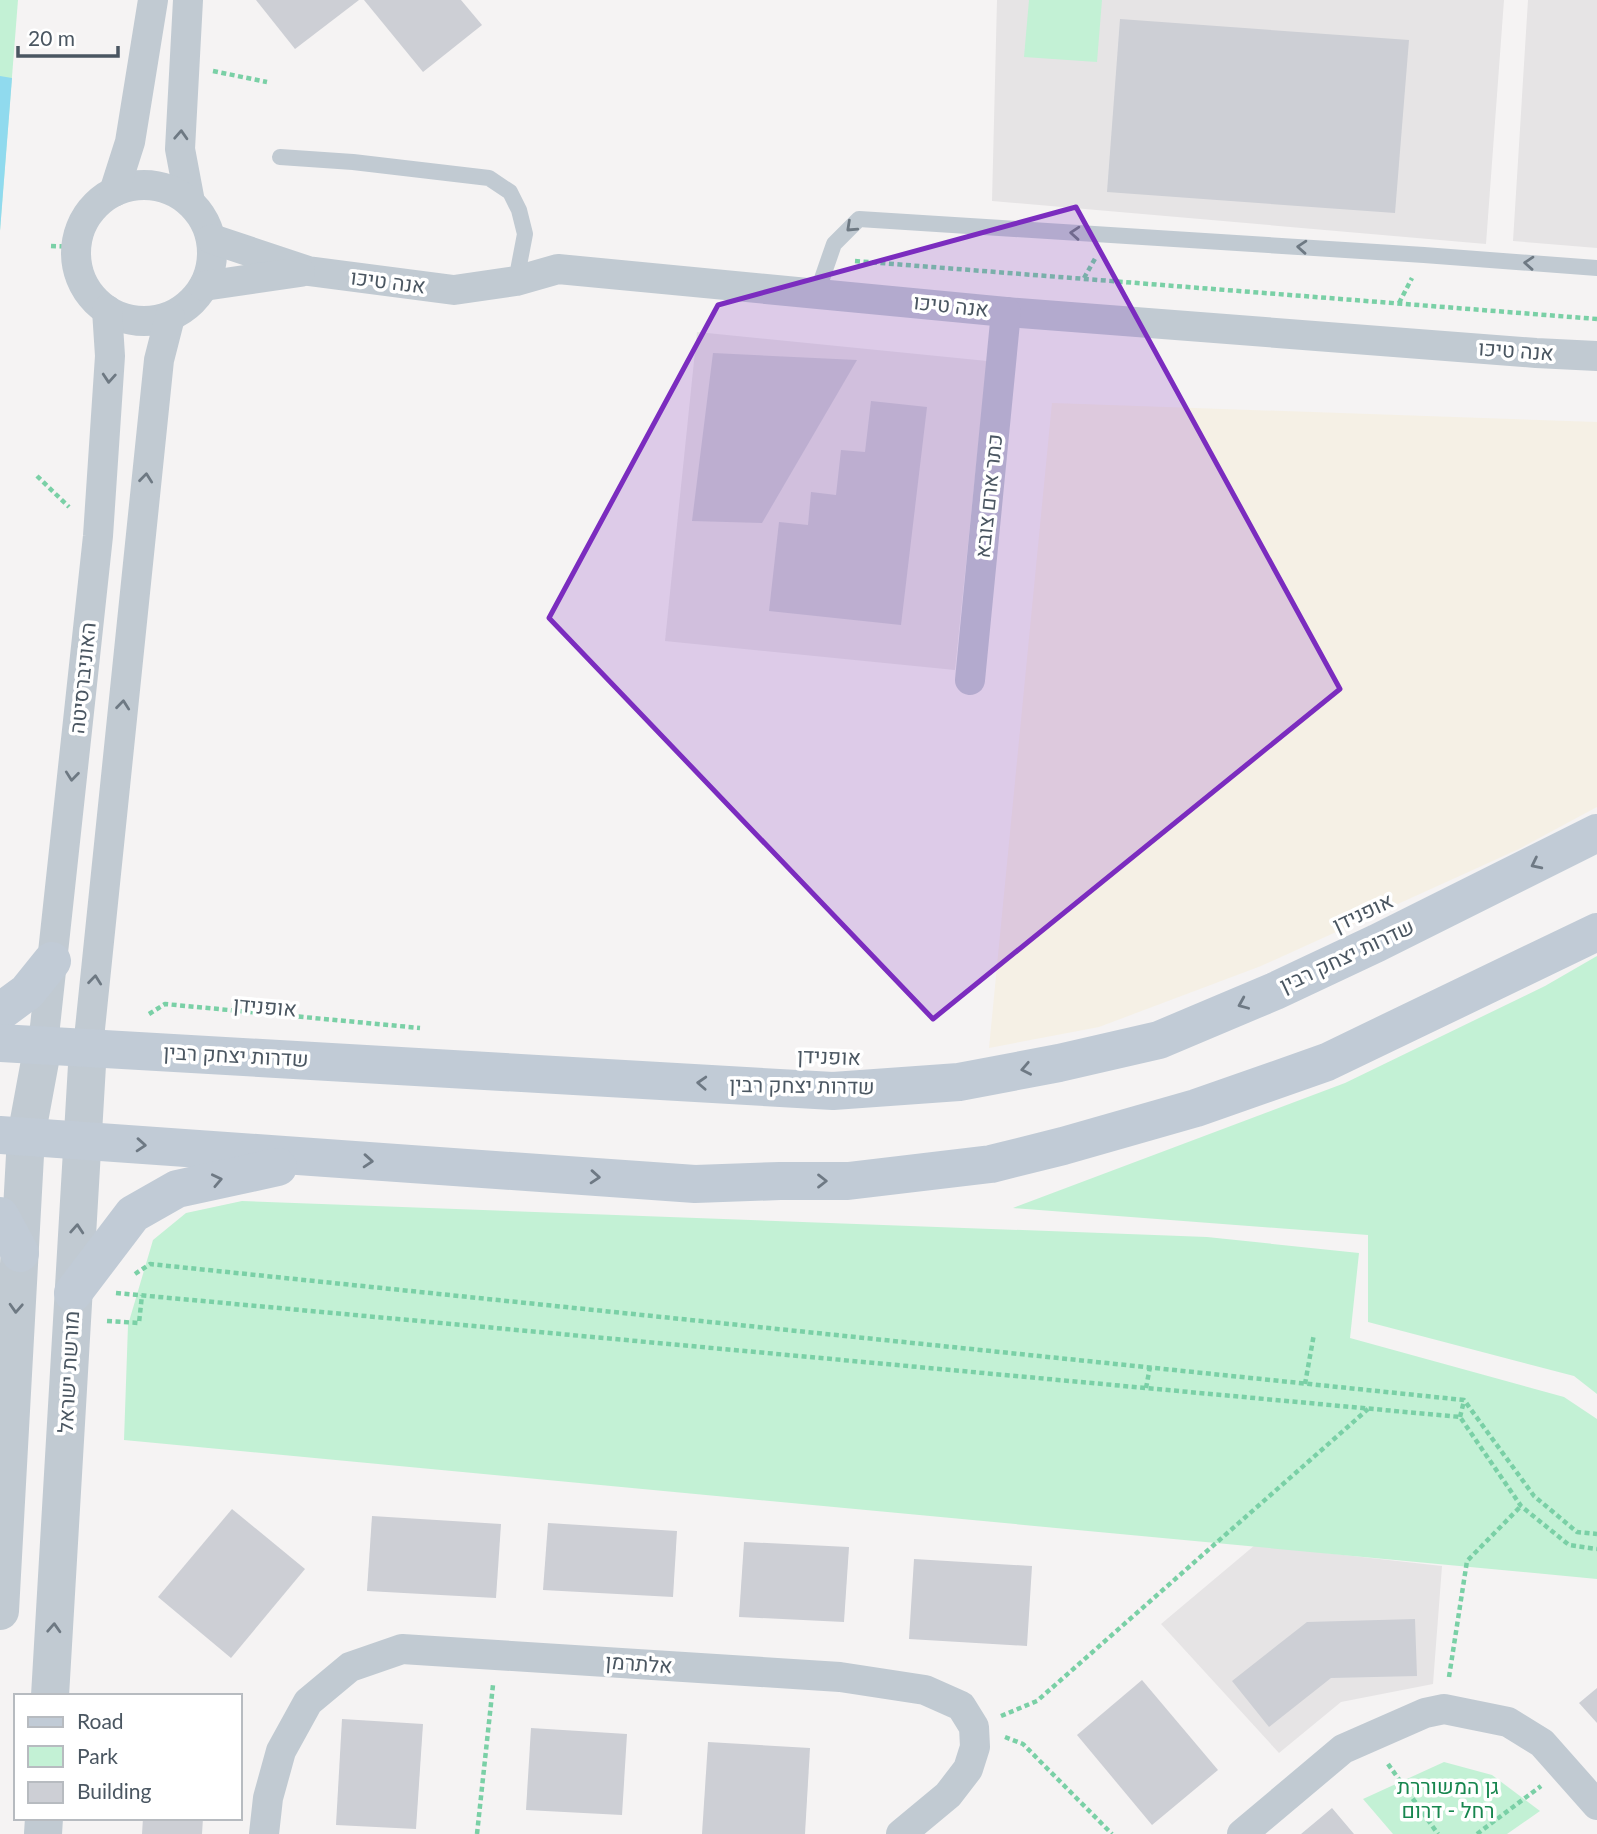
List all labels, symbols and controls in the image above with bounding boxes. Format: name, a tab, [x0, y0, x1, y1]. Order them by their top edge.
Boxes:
scale bar	[18, 14, 117, 58]
text: 20 m	[28, 25, 75, 50]
one-way arrow	[173, 129, 188, 140]
one-way arrow	[846, 219, 859, 231]
one-way arrow	[1069, 226, 1080, 241]
one-way arrow	[1296, 240, 1307, 255]
one-way arrow	[1523, 256, 1534, 271]
street label: אנה טיכו	[349, 263, 427, 298]
street label: אנה טיכו	[912, 288, 990, 321]
street label: אנה טיכו	[1478, 334, 1555, 365]
one-way arrow	[101, 373, 116, 384]
street label: כתר ארם צובא	[969, 432, 1006, 559]
one-way arrow	[139, 472, 154, 484]
street label: האוניברסיטה	[63, 621, 100, 735]
one-way arrow	[115, 699, 130, 710]
one-way arrow	[65, 770, 80, 781]
one-way arrow	[1531, 856, 1543, 870]
street label: אופנידן	[1328, 887, 1397, 936]
street label: שדרות יצחק רבין	[1275, 913, 1418, 997]
one-way arrow	[87, 974, 102, 985]
street label: אופנידן	[232, 990, 298, 1021]
one-way arrow	[1237, 996, 1249, 1010]
street label: שדרות יצחק רבין	[163, 1038, 309, 1071]
street label: אופנידן	[797, 1042, 861, 1069]
one-way arrow	[1020, 1061, 1032, 1076]
street label: שדרות יצחק רבין	[729, 1071, 875, 1098]
one-way arrow	[696, 1076, 707, 1091]
one-way arrow	[136, 1137, 147, 1152]
one-way arrow	[363, 1153, 374, 1168]
one-way arrow	[590, 1169, 601, 1184]
one-way arrow	[818, 1173, 828, 1189]
one-way arrow	[211, 1174, 223, 1188]
one-way arrow	[69, 1223, 84, 1234]
one-way arrow	[9, 1303, 24, 1314]
street label: מורשת ישראל	[52, 1310, 83, 1434]
one-way arrow	[47, 1622, 62, 1633]
street label: אלתרמן	[605, 1648, 673, 1677]
legend	[14, 1694, 242, 1820]
text: Road	[77, 1708, 124, 1733]
text: Park	[77, 1743, 118, 1768]
park label: גן המשוררת רחל - דרום	[1397, 1773, 1499, 1822]
text: Building	[77, 1778, 152, 1803]

